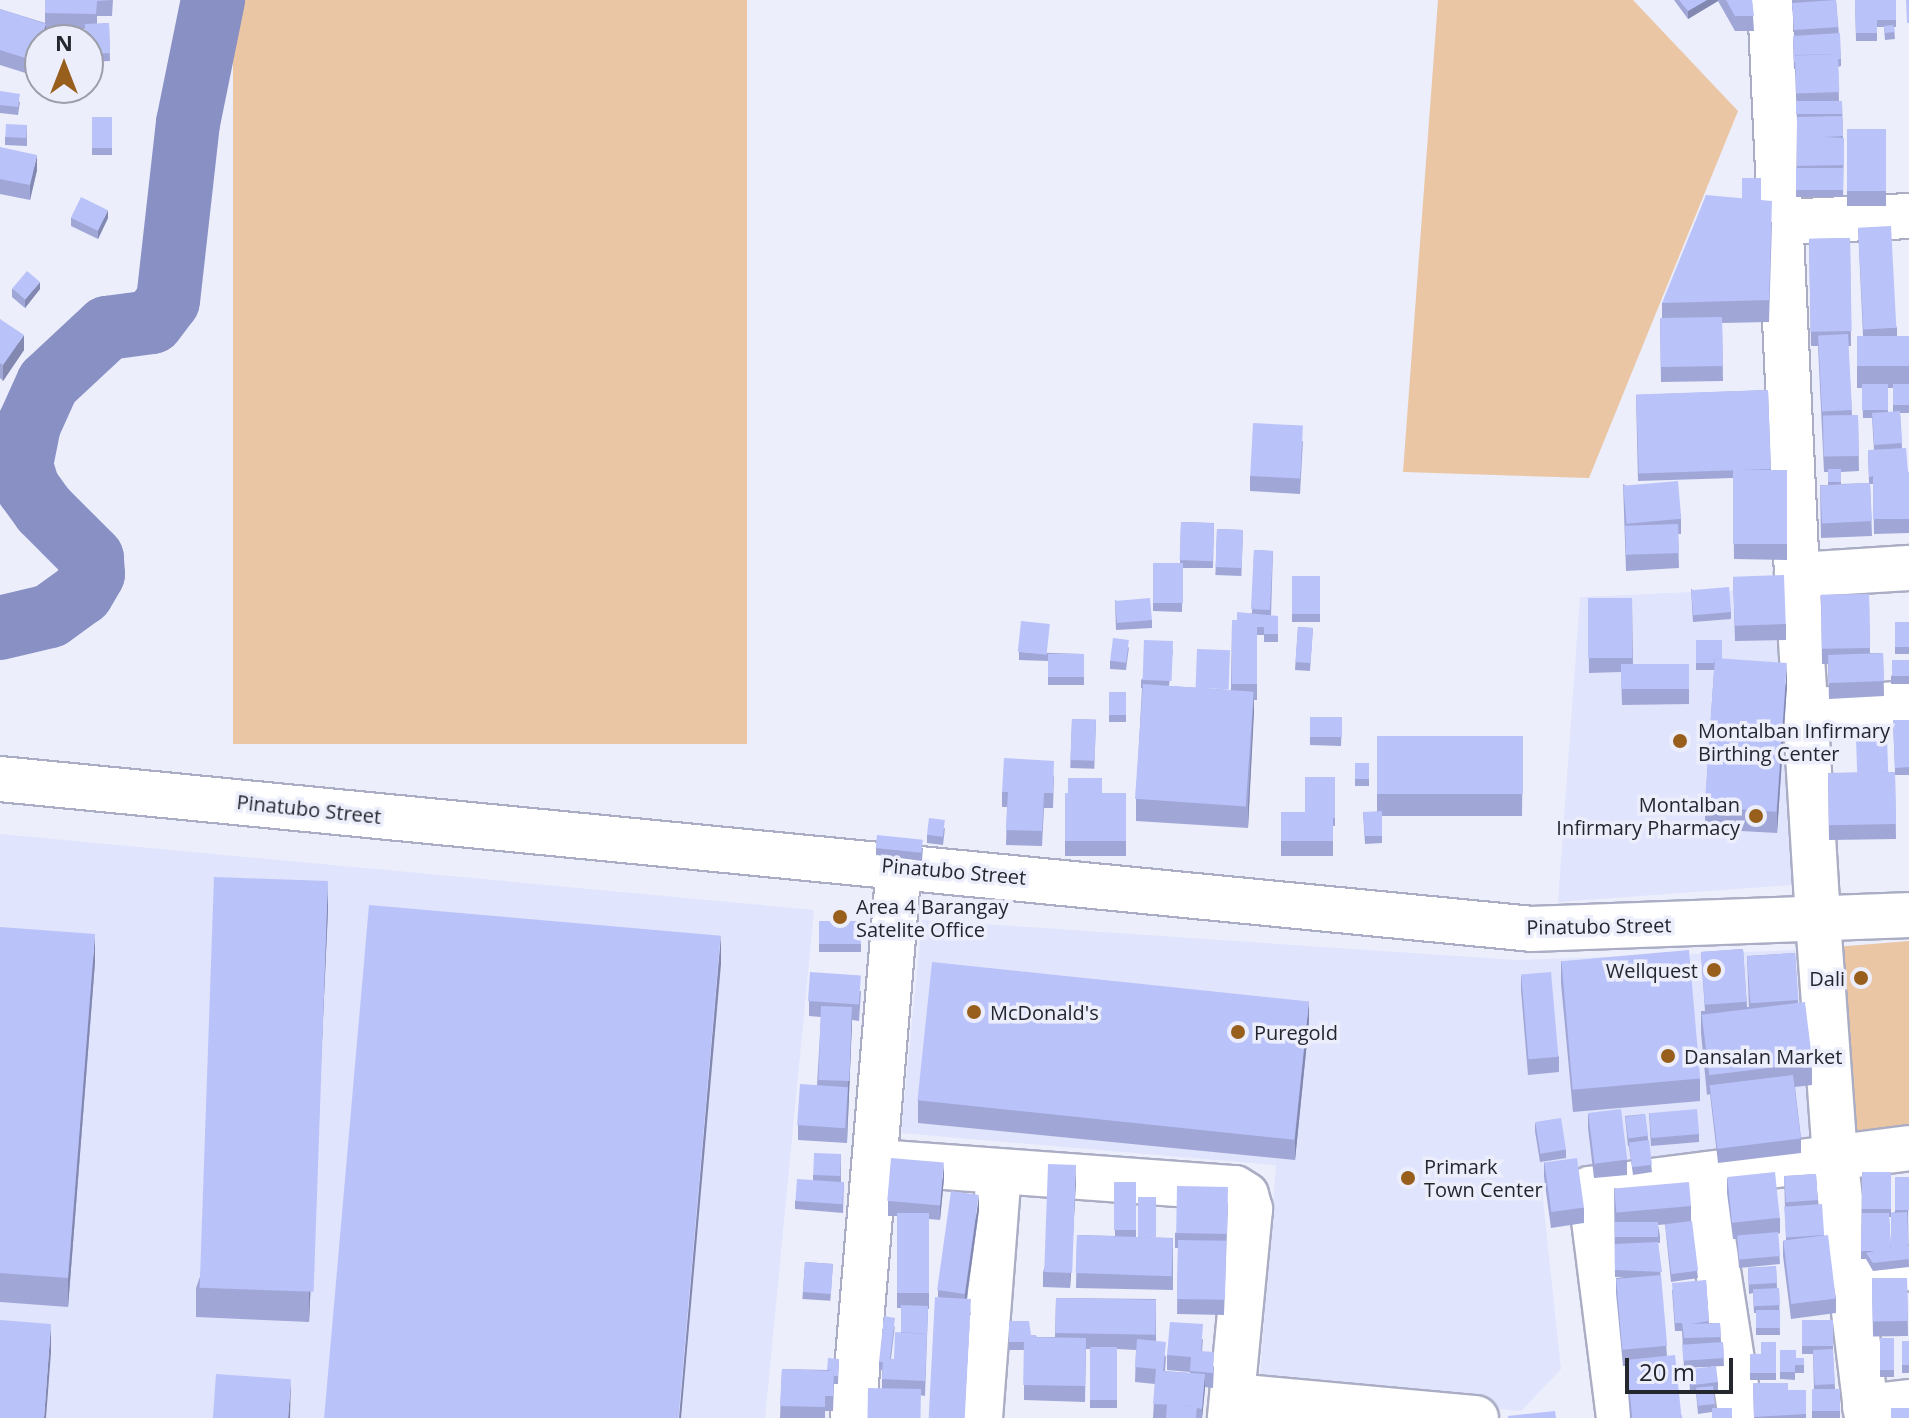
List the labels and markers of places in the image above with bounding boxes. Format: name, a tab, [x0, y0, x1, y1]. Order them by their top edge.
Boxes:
place label: Montalban Infirmary Birthing Center	[1698, 718, 1890, 765]
marker: Montalban Infirmary Birthing Center	[1669, 730, 1691, 752]
place label: Montalban Infirmary Pharmacy	[1556, 792, 1740, 839]
marker: Montalban Infirmary Pharmacy	[1747, 807, 1765, 825]
place label: Area 4 Barangay Satelite Office	[856, 894, 1009, 941]
marker: Area 4 Barangay Satelite Office	[831, 908, 849, 926]
place label: Wellquest	[1606, 958, 1698, 982]
marker: Wellquest	[1705, 961, 1723, 979]
place label: Dali	[1809, 966, 1845, 990]
marker: Dali	[1852, 969, 1870, 987]
place label: McDonald's	[990, 1000, 1099, 1024]
marker: McDonald's	[965, 1003, 983, 1021]
place label: Puregold	[1254, 1020, 1338, 1044]
marker: Puregold	[1229, 1023, 1247, 1041]
place label: Dansalan Market	[1684, 1044, 1842, 1068]
marker: Dansalan Market	[1659, 1047, 1677, 1065]
place label: Primark Town Center	[1424, 1154, 1543, 1201]
marker: Primark Town Center	[1399, 1169, 1417, 1187]

